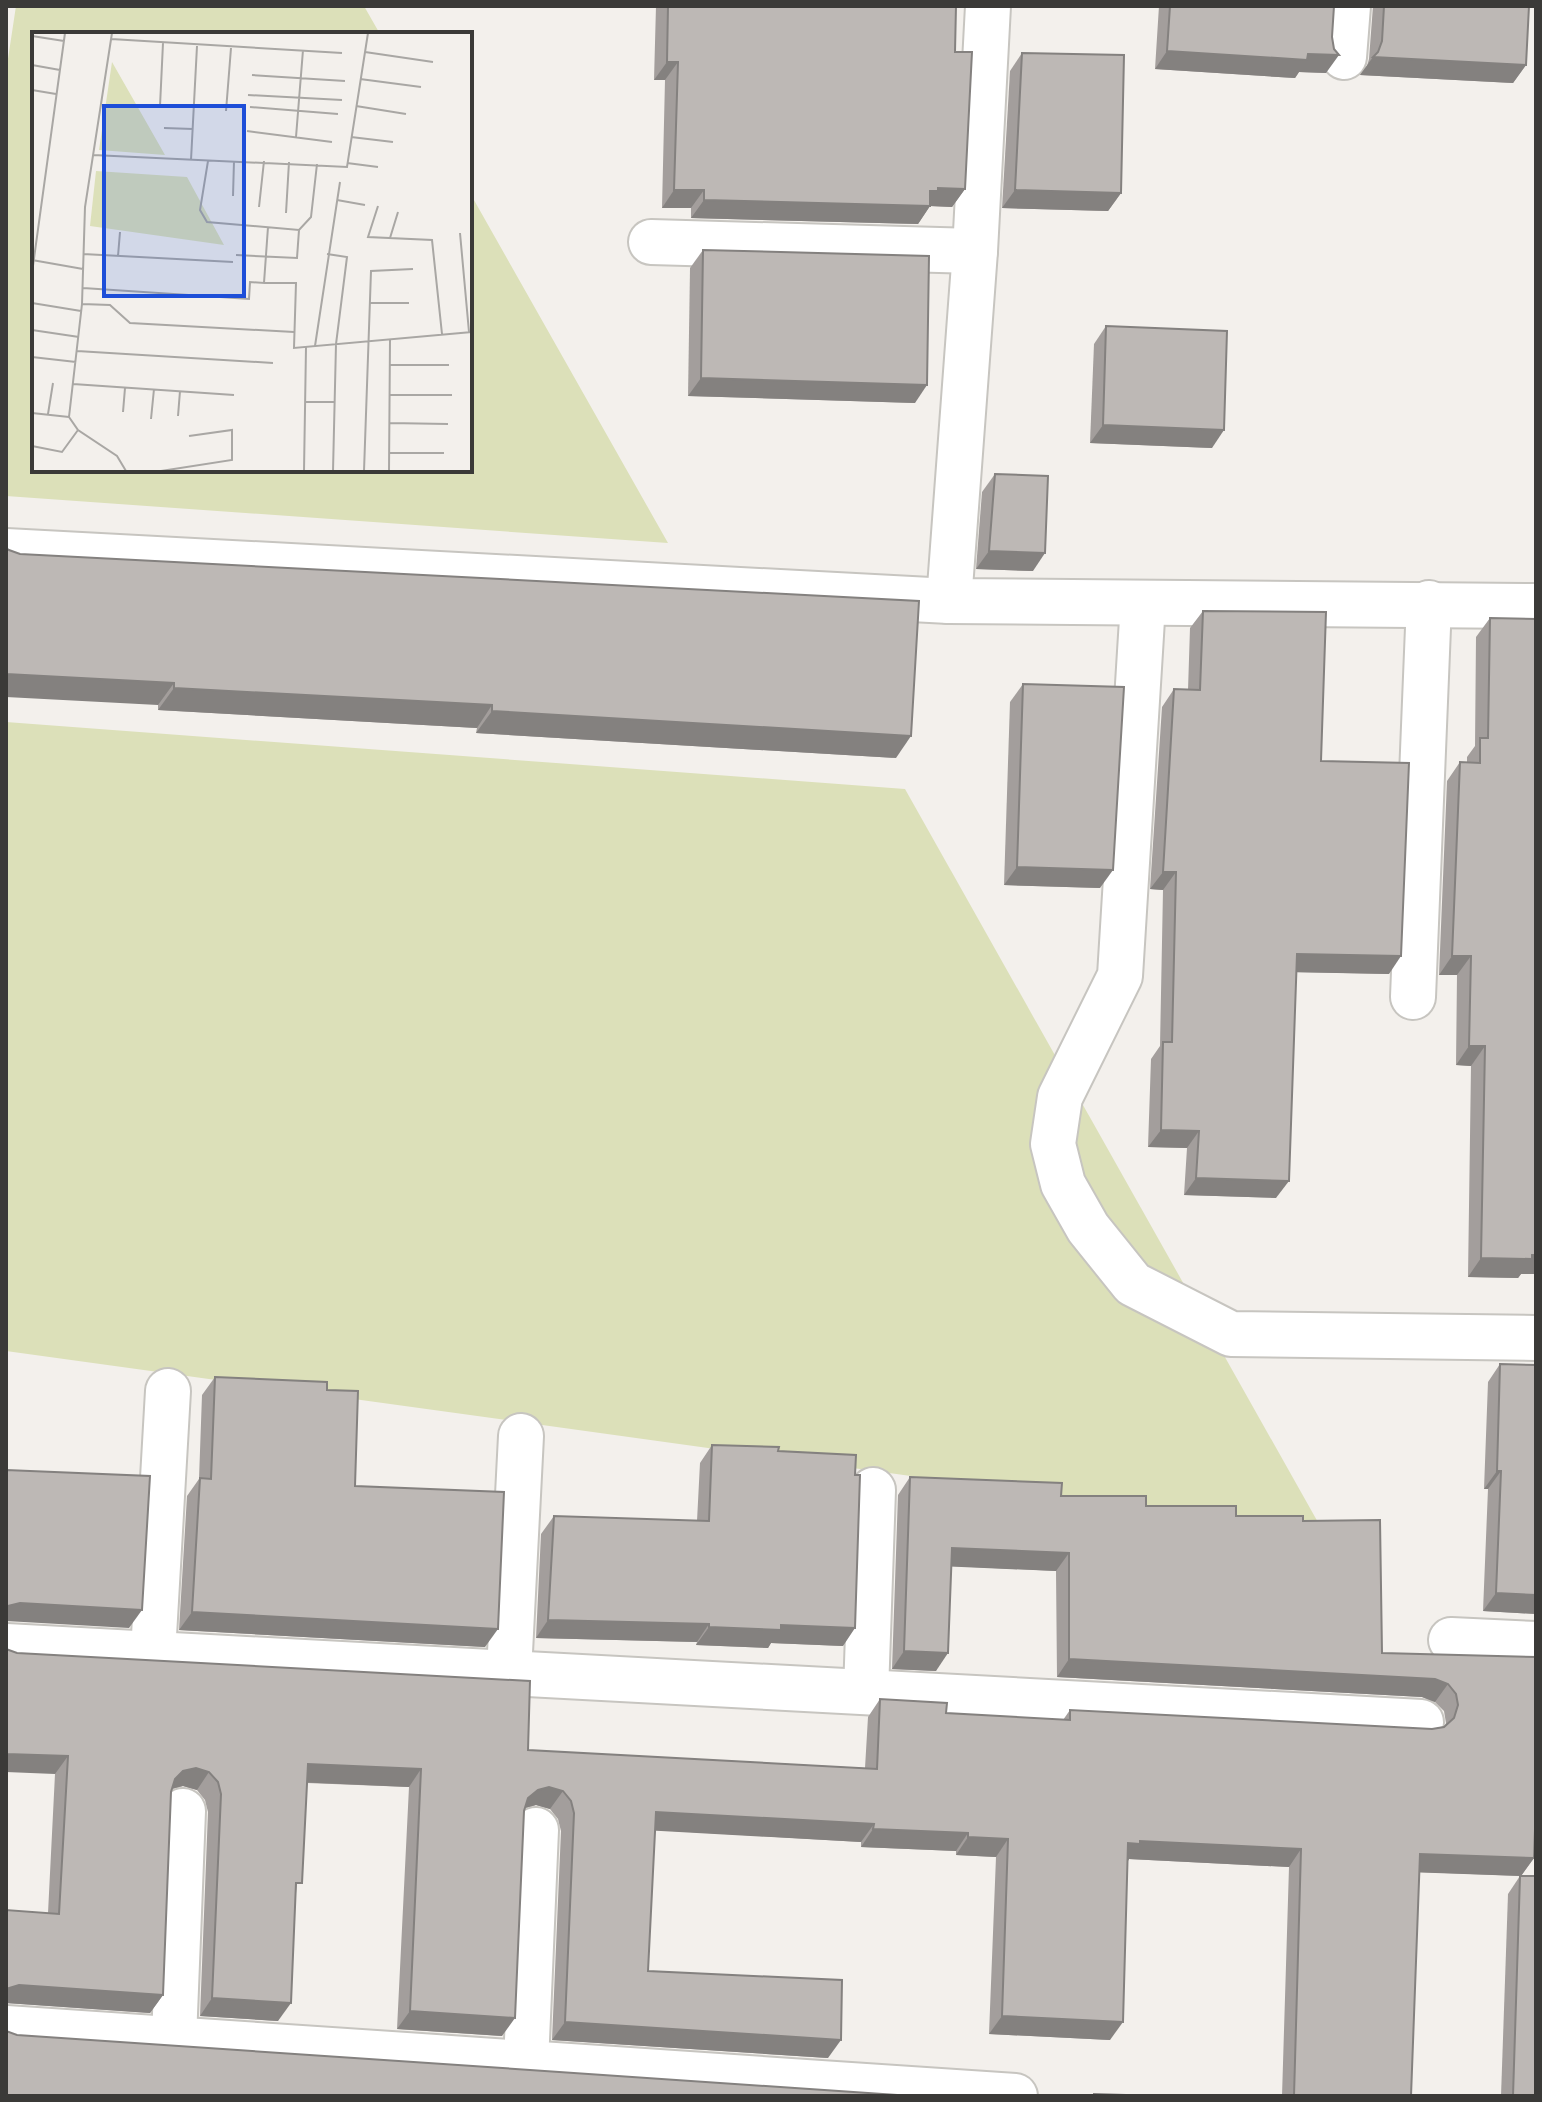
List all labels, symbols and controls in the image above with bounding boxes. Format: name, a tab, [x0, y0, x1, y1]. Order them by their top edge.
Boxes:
inset map	[32, 32, 472, 472]

